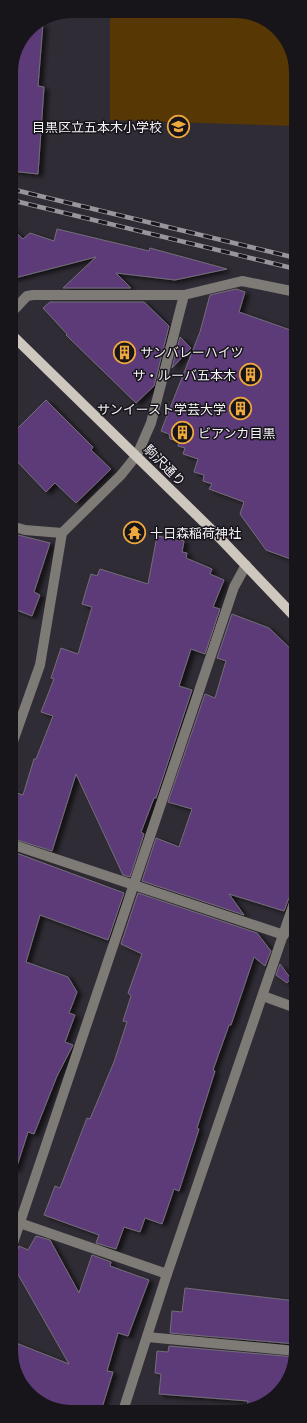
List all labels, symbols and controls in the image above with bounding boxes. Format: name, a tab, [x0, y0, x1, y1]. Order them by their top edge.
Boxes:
school or university icon: 目黒区立五本木小学校	[165, 114, 191, 140]
place label: 目黒区立五本木小学校	[32, 120, 162, 135]
building icon: サンバレーハイツ	[112, 339, 138, 365]
place label: サンバレーハイツ	[140, 345, 243, 360]
building icon: サ・ルーバ五本木	[238, 362, 264, 388]
place label: サ・ルーバ五本木	[132, 368, 236, 383]
building icon: サンイースト学芸大学	[228, 396, 254, 422]
place label: サンイースト学芸大学	[97, 402, 226, 417]
building icon: ビアンカ目黒	[170, 420, 196, 446]
place label: ビアンカ目黒	[198, 426, 275, 441]
street label: 駒沢通り	[141, 442, 188, 489]
temple icon: 十日森稲荷神社	[121, 520, 147, 546]
place label: 十日森稲荷神社	[150, 526, 241, 541]

